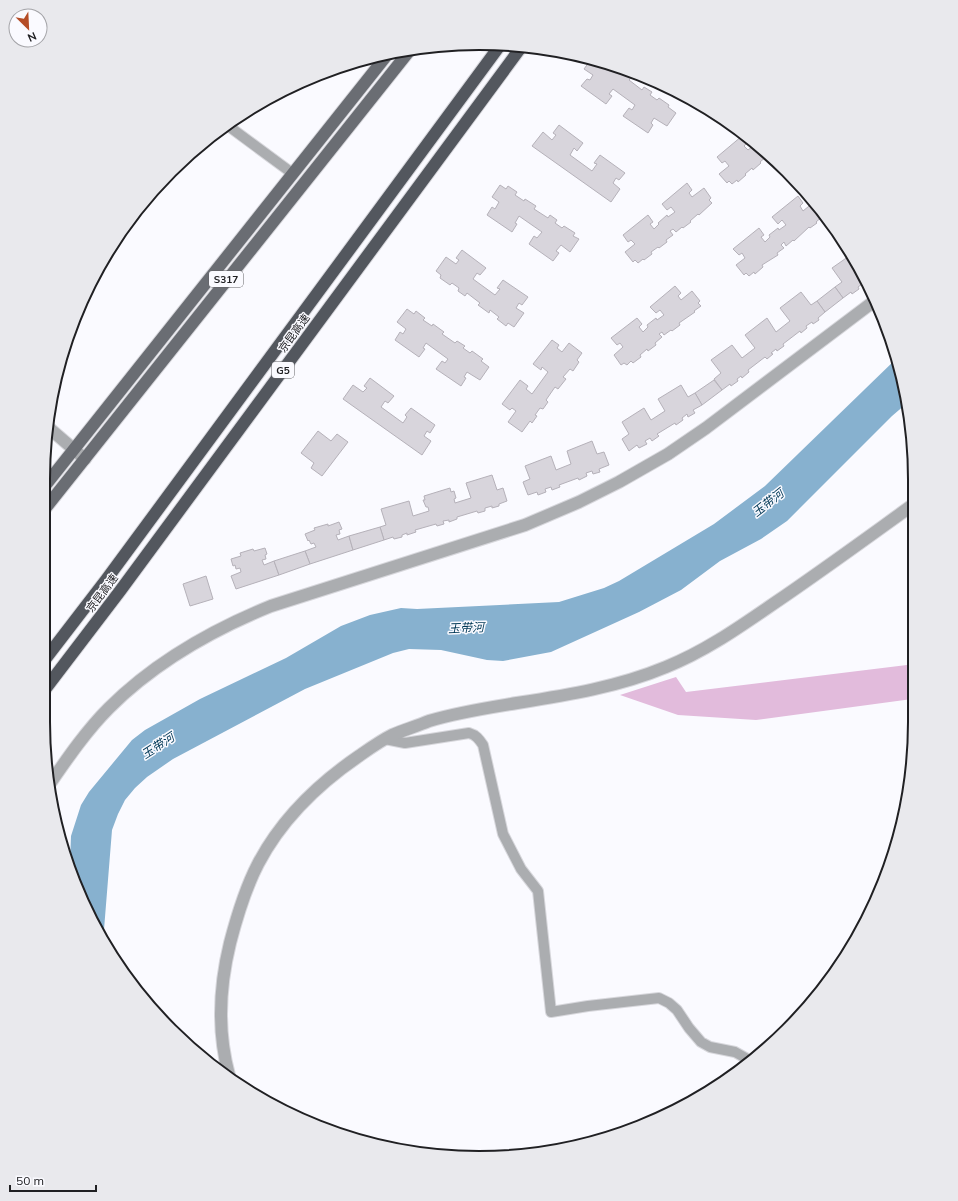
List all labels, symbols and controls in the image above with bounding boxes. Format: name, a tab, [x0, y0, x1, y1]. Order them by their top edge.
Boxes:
north arrow	[8, 8, 48, 48]
text: N	[25, 29, 39, 45]
road number: S317	[209, 271, 243, 287]
street label: 京昆高速	[275, 311, 313, 355]
road number: G5	[272, 362, 294, 378]
water label: 玉带河	[749, 484, 788, 520]
street label: 京昆高速	[83, 571, 121, 615]
water label: 玉带河	[448, 619, 486, 636]
water label: 玉带河	[139, 728, 179, 762]
scale bar	[10, 1167, 96, 1193]
text: 50 m	[16, 1173, 44, 1188]

